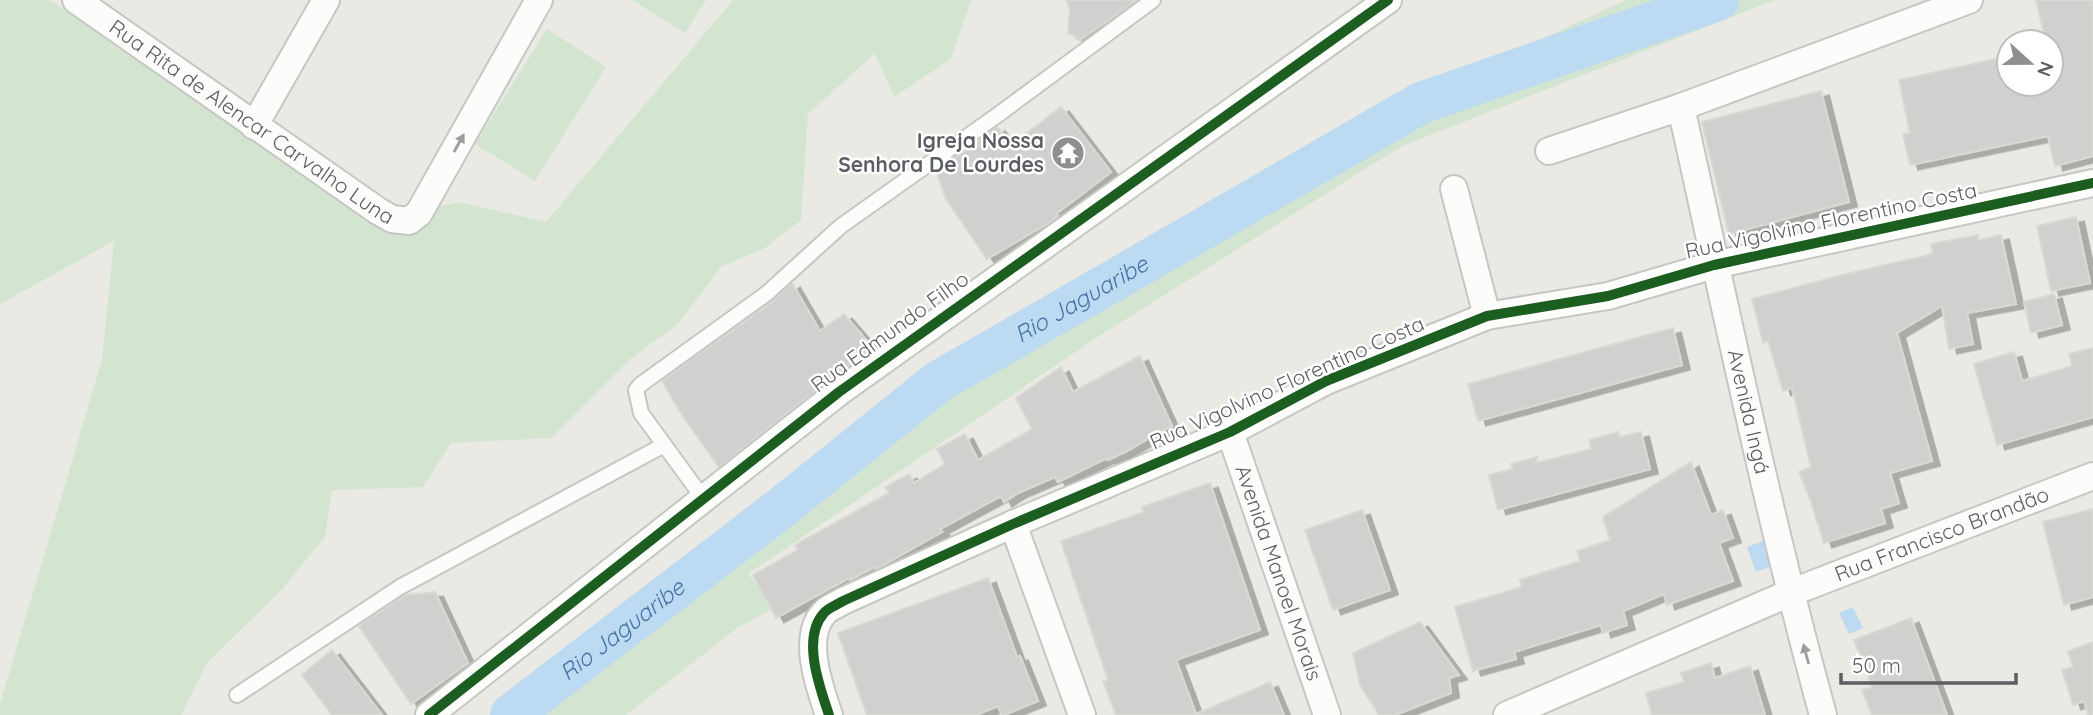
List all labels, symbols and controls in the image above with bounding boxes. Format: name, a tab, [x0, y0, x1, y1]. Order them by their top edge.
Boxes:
street label: Rua Rita de Alencar Carvalho Luna	[105, 13, 399, 229]
north arrow	[1995, 28, 2065, 98]
text: N	[2032, 58, 2060, 80]
place label: Igreja Nossa Senhora De Lourdes	[838, 127, 1044, 177]
one-way arrow	[453, 133, 465, 152]
temple icon: Igreja Nossa Senhora De Lourdes	[1049, 134, 1087, 172]
street label: Rua Vigolvino Florentino Costa	[1683, 176, 1979, 264]
water label: Rio Jaguaribe	[1009, 248, 1154, 349]
street label: Rua Edmundo Filho	[805, 265, 974, 397]
street label: Rua Vigolvino Florentino Costa	[1145, 310, 1428, 454]
street label: Avenida Ingá	[1723, 347, 1776, 476]
street label: Avenida Manoel Morais	[1230, 461, 1328, 684]
street label: Rua Francisco Brandão	[1831, 480, 2052, 587]
water label: Rio Jaguaribe	[554, 572, 691, 686]
scale bar	[1841, 642, 2016, 686]
one-way arrow	[1800, 643, 1811, 665]
text: 50 m	[1852, 652, 1901, 678]

